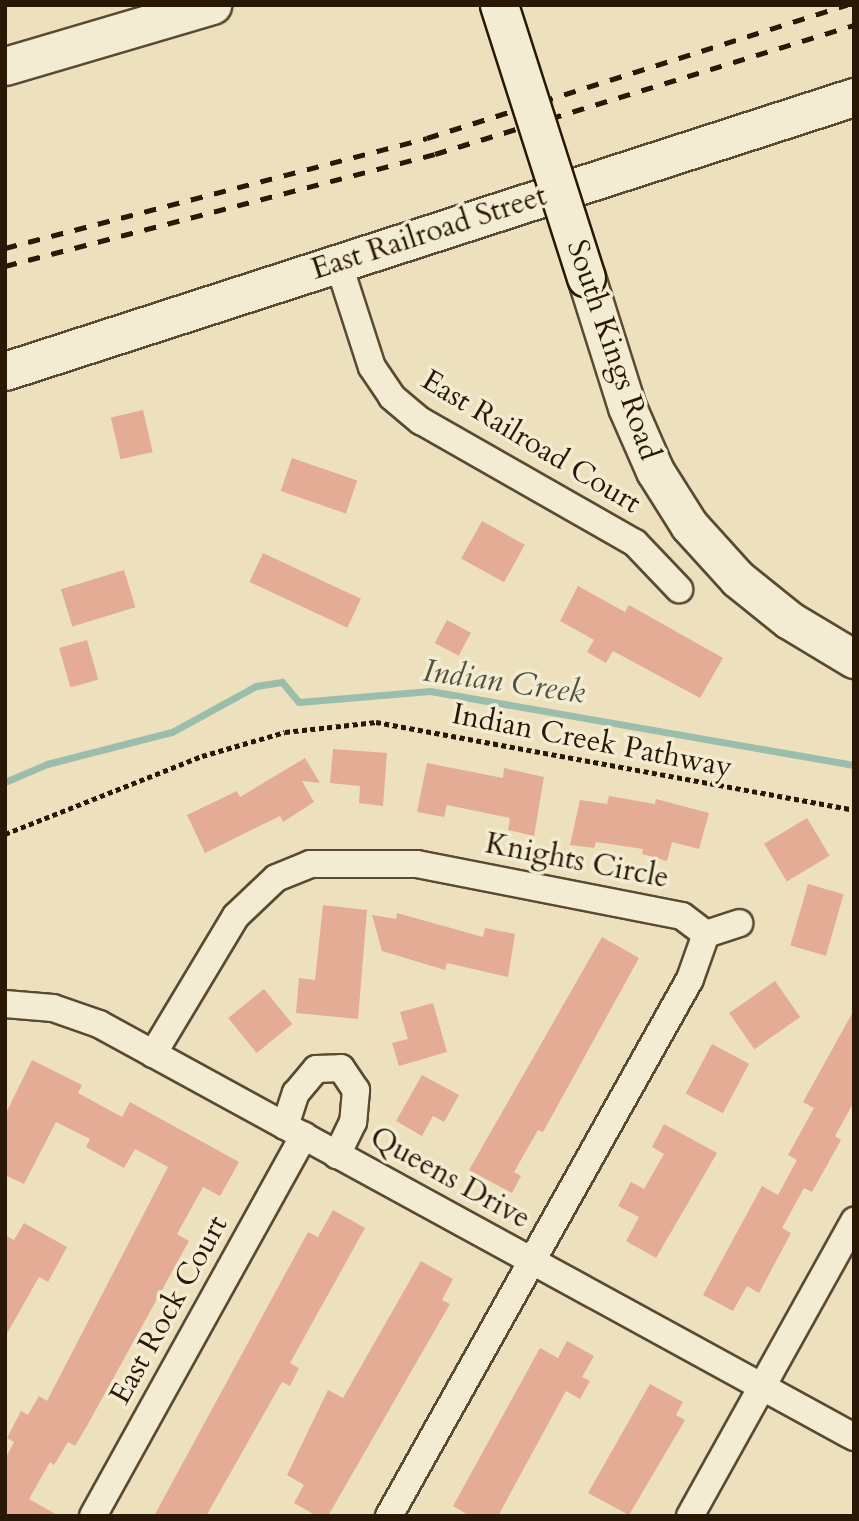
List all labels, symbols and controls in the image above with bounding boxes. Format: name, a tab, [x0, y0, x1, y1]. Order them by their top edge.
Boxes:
street label: East Railroad Street	[307, 178, 551, 288]
street label: South Kings Road	[558, 235, 668, 465]
street label: East Railroad Court	[415, 362, 647, 522]
water label: Indian Creek	[421, 652, 587, 712]
street label: Indian Creek Pathway	[449, 696, 735, 786]
street label: Knights Circle	[482, 826, 672, 896]
street label: Queens Drive	[364, 1119, 536, 1237]
street label: East Rock Court	[102, 1209, 236, 1411]

